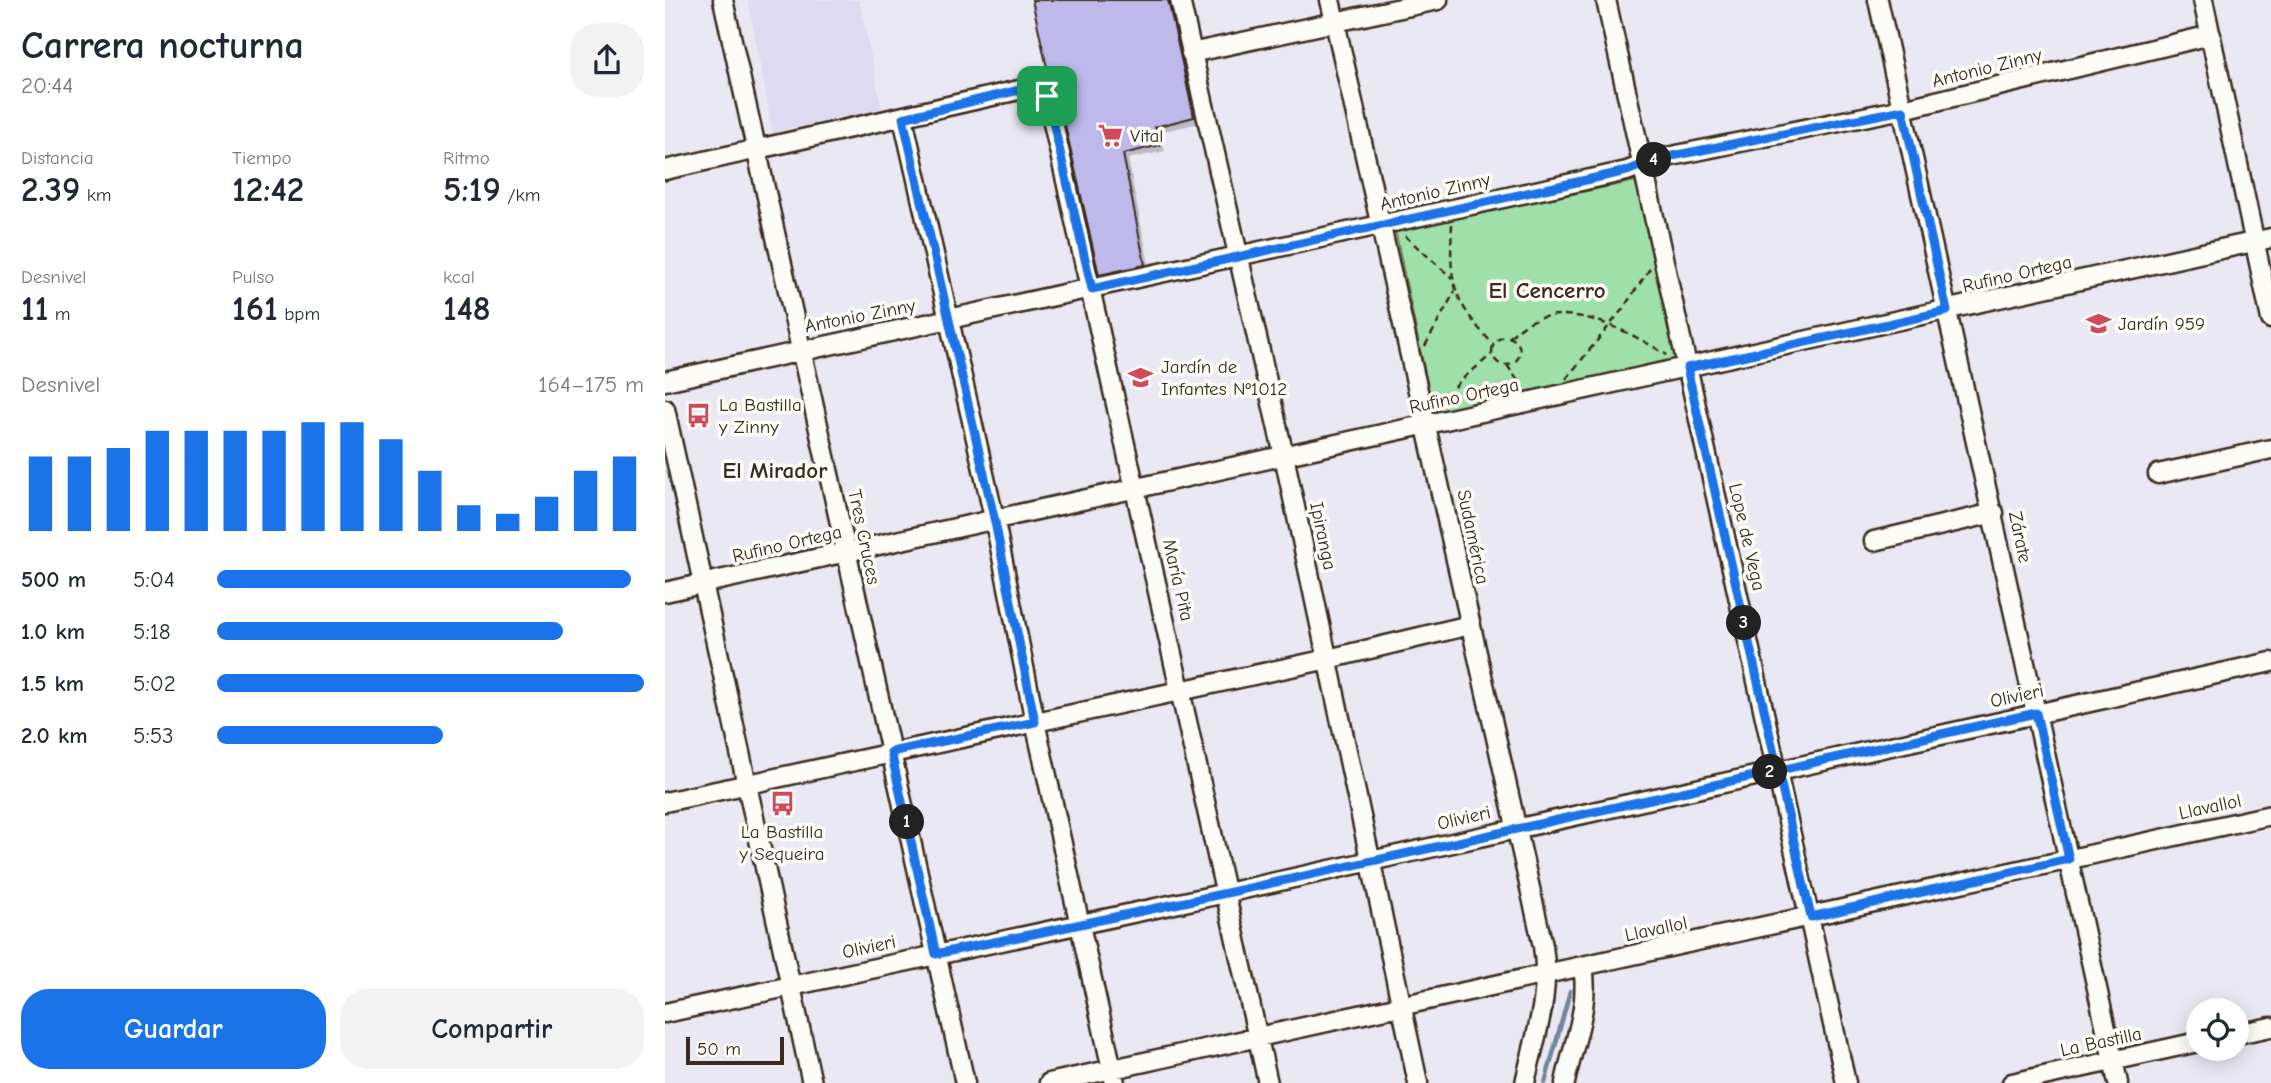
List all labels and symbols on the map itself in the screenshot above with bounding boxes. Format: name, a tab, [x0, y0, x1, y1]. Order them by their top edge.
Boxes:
street label: Antonio Zinny	[1930, 44, 2045, 92]
pin	[1017, 66, 1077, 126]
supermarket icon: Vital	[1096, 122, 1124, 150]
place label: Vital	[1130, 125, 1163, 147]
pin: 4	[1637, 142, 1671, 178]
street label: Antonio Zinny	[1378, 169, 1493, 215]
street label: Rufino Ortega	[1960, 251, 2074, 297]
district label: El Cencerro	[1488, 277, 1606, 304]
street label: Antonio Zinny	[803, 294, 918, 338]
school or university icon: Jardín 959	[2084, 310, 2112, 338]
place label: Jardín 959	[2118, 313, 2205, 335]
place label: Jardín de Infantes Nº1012	[1161, 356, 1287, 400]
school or university icon: Jardín de Infantes Nº1012	[1127, 364, 1155, 392]
street label: Rufino Ortega	[1407, 374, 1521, 418]
place label: La Bastilla y Zinny	[718, 394, 802, 438]
bus stop icon: La Bastilla y Zinny	[685, 402, 713, 430]
district label: El Mirador	[723, 457, 828, 484]
street label: Lope de Vega	[1724, 481, 1770, 593]
street label: Tres Cruces	[843, 488, 885, 587]
street label: Sudamérica	[1452, 488, 1494, 586]
street label: Ipiranga	[1305, 500, 1341, 572]
street label: Zárate	[2004, 509, 2036, 565]
street label: Rufino Ortega	[730, 521, 844, 567]
street label: María Pita	[1158, 537, 1198, 623]
pin: 3	[1727, 606, 1761, 640]
street label: Olivieri	[1988, 680, 2046, 712]
pin: 2	[1753, 754, 1787, 790]
bus stop icon: La Bastilla y Sequeira	[768, 790, 796, 818]
street label: Llavallol	[2177, 790, 2243, 824]
street label: Olivieri	[1435, 801, 1493, 835]
pin: 1	[889, 804, 925, 840]
place label: La Bastilla y Sequeira	[738, 821, 825, 865]
street label: Llavallol	[1623, 912, 1689, 946]
street label: Olivieri	[840, 931, 898, 963]
street label: La Bastilla	[2058, 1023, 2144, 1061]
scale bar	[686, 1034, 784, 1066]

